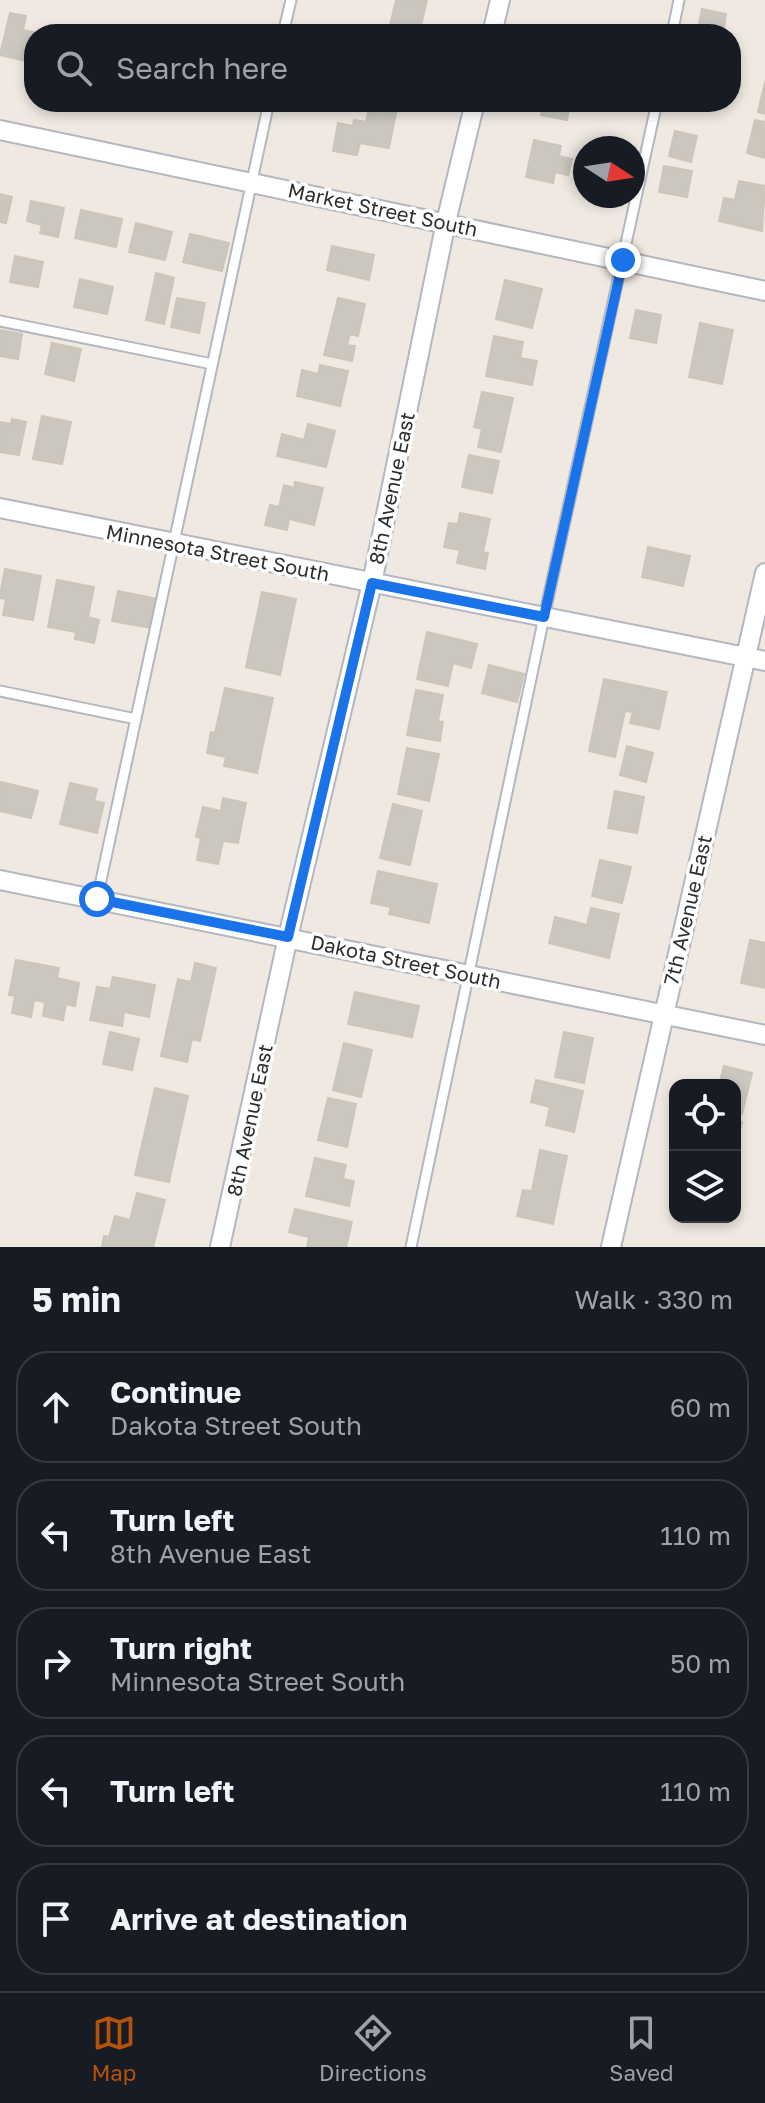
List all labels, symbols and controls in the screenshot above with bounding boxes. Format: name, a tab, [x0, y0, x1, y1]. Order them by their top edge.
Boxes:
search box	[24, 24, 741, 112]
icon: search	[52, 46, 96, 90]
text: Search here	[116, 50, 288, 86]
north arrow	[573, 136, 645, 208]
street label: Market Street South	[286, 177, 480, 241]
route end	[605, 242, 641, 278]
street label: 8th Avenue East	[363, 410, 419, 566]
street label: Minnesota Street South	[104, 519, 332, 585]
street label: 7th Avenue East	[658, 833, 716, 987]
route start	[79, 881, 115, 917]
street label: Dakota Street South	[309, 929, 503, 993]
street label: 8th Avenue East	[221, 1042, 277, 1198]
map controls	[669, 1079, 741, 1223]
button: locate	[669, 1079, 741, 1151]
button: layers	[669, 1151, 741, 1223]
text: 5 min	[32, 1279, 121, 1319]
text: Walk · 330 m	[575, 1284, 733, 1315]
text: Continue	[110, 1374, 241, 1410]
icon: ahead	[34, 1385, 78, 1429]
text: 60 m	[670, 1392, 731, 1423]
text: Dakota Street South	[110, 1410, 362, 1441]
text: Turn left	[110, 1502, 235, 1538]
icon: left	[34, 1513, 78, 1557]
text: 110 m	[660, 1520, 731, 1551]
text: 8th Avenue East	[110, 1538, 312, 1569]
text: Turn right	[110, 1630, 252, 1666]
icon: right	[34, 1641, 78, 1685]
text: 50 m	[670, 1648, 731, 1679]
text: Minnesota Street South	[110, 1666, 405, 1697]
icon: left	[34, 1769, 78, 1813]
text: Turn left	[110, 1773, 235, 1809]
text: 110 m	[660, 1776, 731, 1807]
icon: arrive	[34, 1897, 78, 1941]
text: Arrive at destination	[110, 1901, 407, 1937]
tab: Map	[91, 2011, 136, 2086]
tab: Directions	[319, 2011, 427, 2086]
tab: Saved	[609, 2011, 674, 2086]

